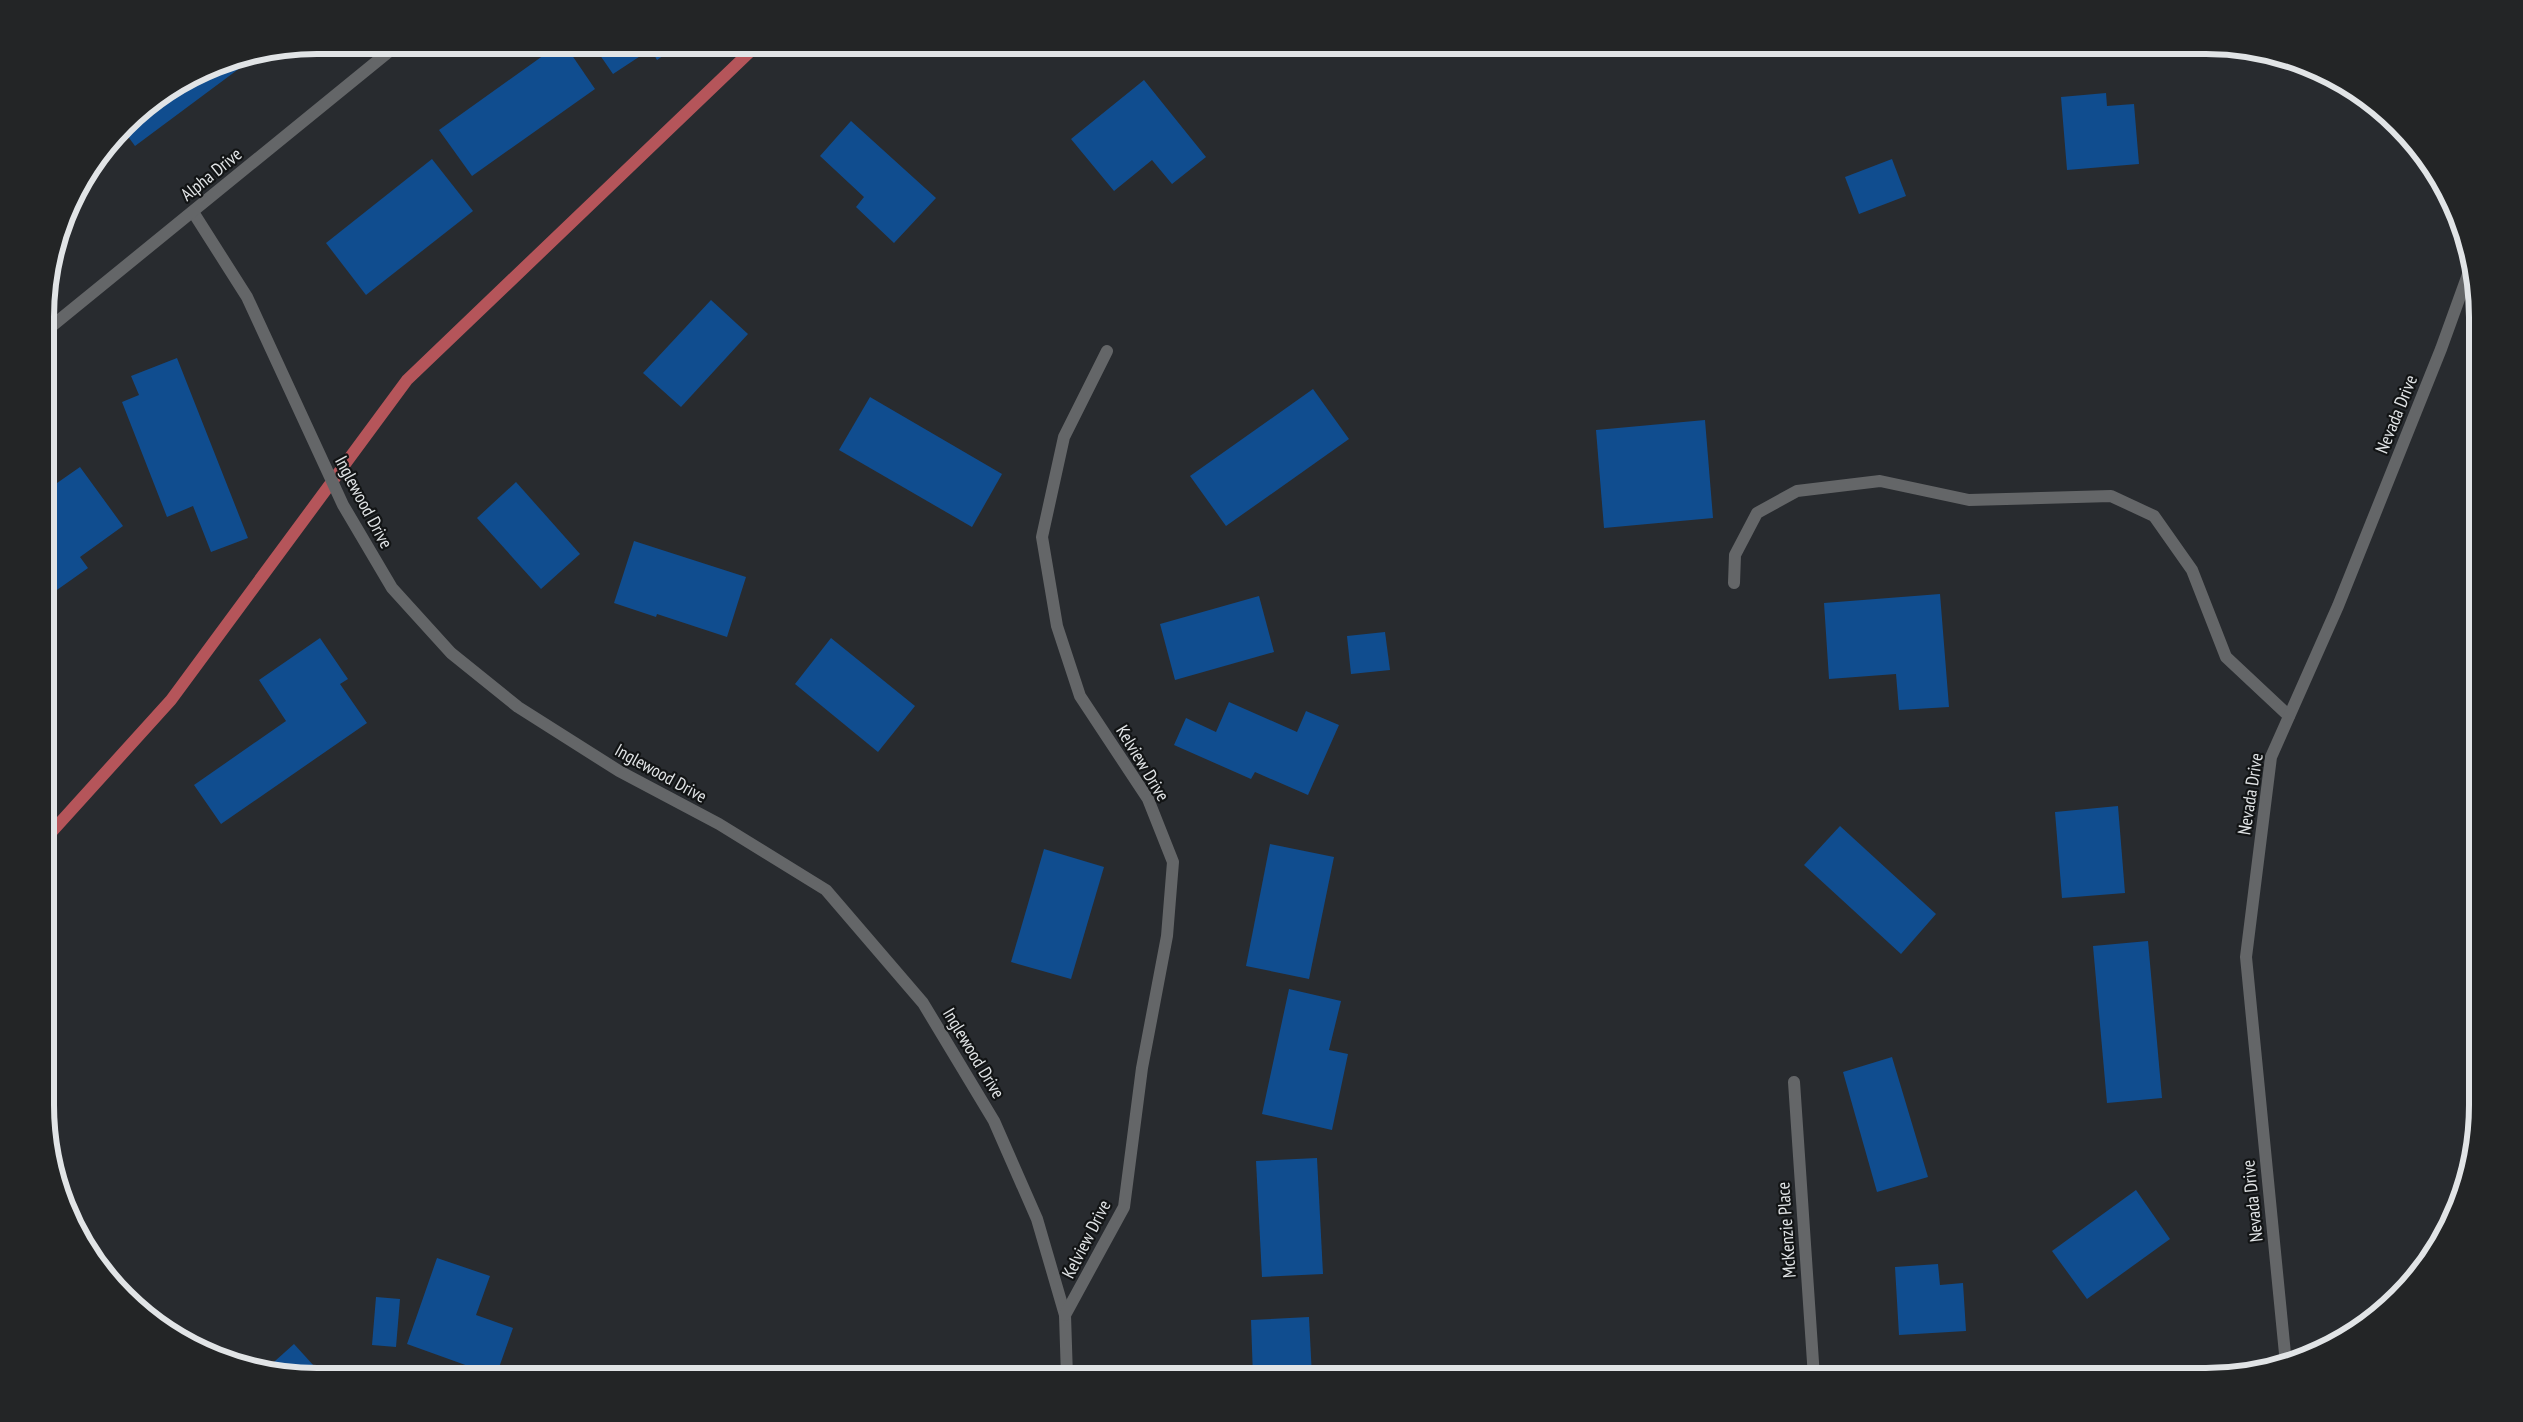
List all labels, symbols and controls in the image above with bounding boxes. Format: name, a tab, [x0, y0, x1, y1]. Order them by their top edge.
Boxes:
street label: Alpha Drive	[176, 142, 246, 206]
street label: Nevada Drive	[2370, 371, 2422, 457]
street label: Inglewood Drive	[330, 452, 398, 552]
street label: Kelview Drive	[1111, 721, 1175, 805]
street label: Inglewood Drive	[611, 738, 711, 808]
street label: Nevada Drive	[2232, 751, 2268, 837]
street label: Inglewood Drive	[938, 1003, 1010, 1103]
street label: Nevada Drive	[2236, 1159, 2268, 1243]
street label: McKenzie Place	[1771, 1181, 1801, 1279]
street label: Kelview Drive	[1057, 1196, 1115, 1282]

